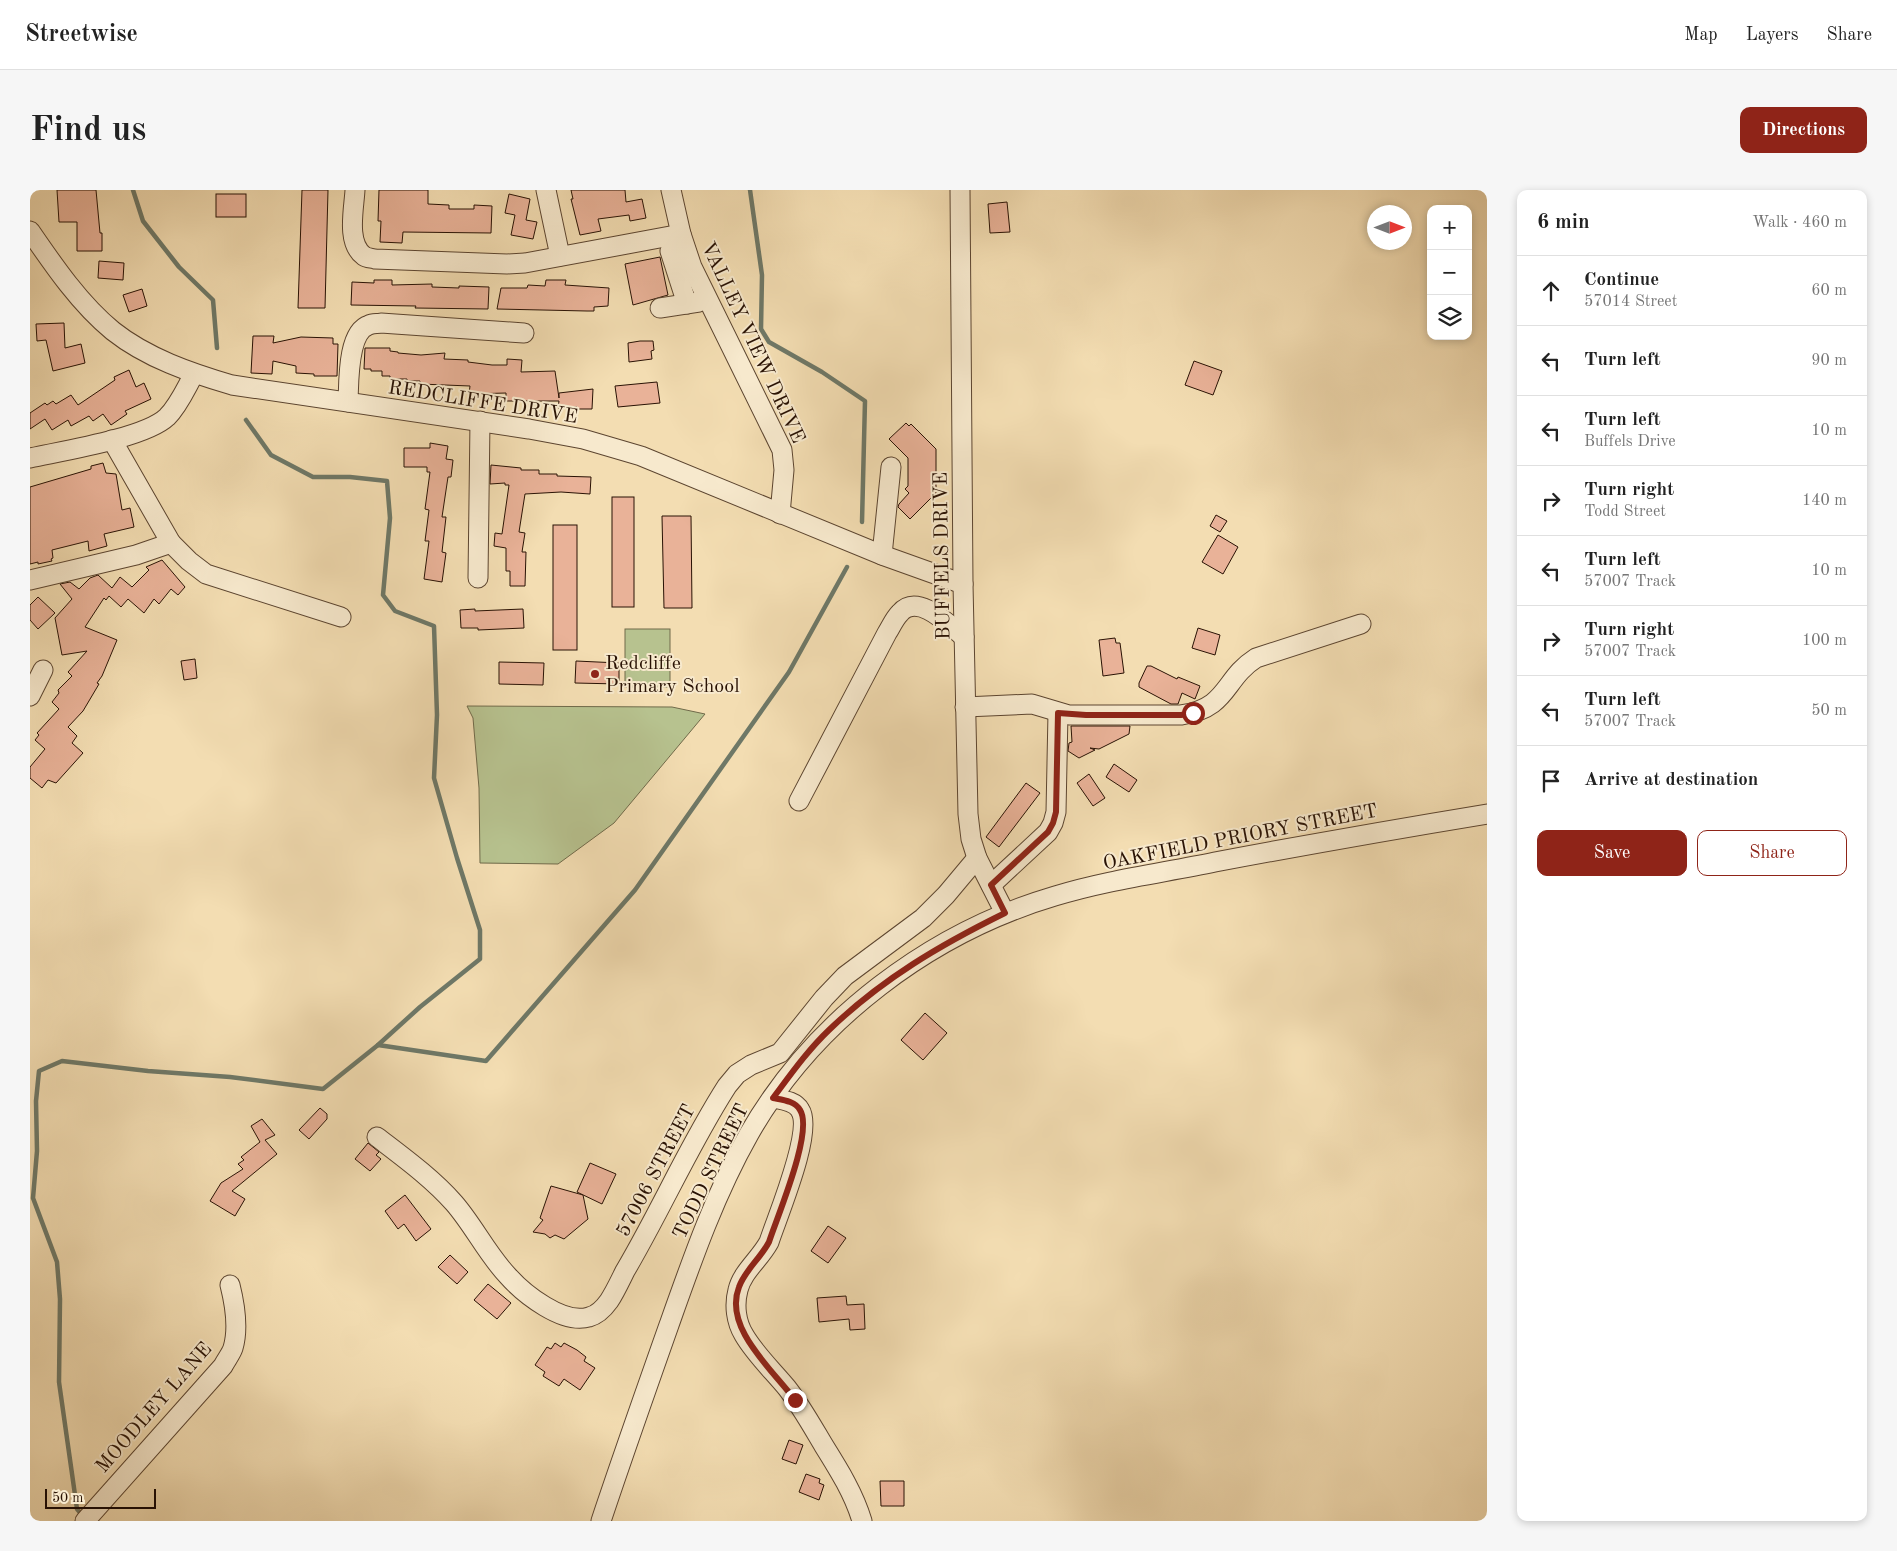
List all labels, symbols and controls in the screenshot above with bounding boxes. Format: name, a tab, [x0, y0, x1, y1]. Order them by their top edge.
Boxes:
text: Streetwise	[25, 23, 138, 47]
text: Map	[1684, 26, 1718, 44]
text: Layers	[1746, 26, 1798, 44]
text: Share	[1826, 26, 1872, 44]
button: Directions	[1740, 107, 1867, 153]
text: Find us	[30, 113, 146, 148]
north arrow	[1367, 205, 1412, 250]
map controls	[1427, 205, 1472, 340]
button: +	[1427, 205, 1472, 250]
text: 6 min	[1537, 212, 1590, 233]
text: Walk · 460 m	[1752, 215, 1847, 231]
street label: VALLEY VIEW DRIVE	[697, 239, 808, 447]
button: −	[1427, 250, 1472, 295]
text: Continue	[1584, 271, 1659, 290]
icon: ahead	[1537, 277, 1565, 305]
text: 60 m	[1811, 283, 1847, 299]
text: 57014 Street	[1584, 294, 1677, 310]
button: layers	[1427, 295, 1472, 340]
icon: left	[1537, 347, 1565, 375]
text: Turn left	[1584, 351, 1661, 370]
text: 90 m	[1811, 353, 1847, 369]
street label: REDCLIFFE DRIVE	[386, 378, 579, 428]
text: Turn left	[1584, 411, 1661, 430]
icon: left	[1537, 417, 1565, 445]
text: 10 m	[1811, 423, 1847, 439]
text: Buffels Drive	[1584, 434, 1676, 450]
street label: BUFFELS DRIVE	[932, 472, 954, 640]
text: Turn right	[1584, 481, 1674, 500]
icon: right	[1537, 487, 1565, 515]
text: 140 m	[1802, 493, 1847, 509]
text: Todd Street	[1584, 504, 1666, 520]
text: Turn left	[1584, 551, 1661, 570]
icon: left	[1537, 557, 1565, 585]
text: 10 m	[1811, 563, 1847, 579]
text: 57007 Track	[1584, 574, 1676, 590]
text: Turn right	[1584, 621, 1674, 640]
icon: right	[1537, 627, 1565, 655]
text: 100 m	[1802, 633, 1847, 649]
text: 57007 Track	[1584, 644, 1676, 660]
place label: Redcliffe Primary School	[605, 654, 740, 697]
marker: Redcliffe Primary School	[589, 668, 601, 680]
text: Turn left	[1584, 691, 1661, 710]
icon: left	[1537, 697, 1565, 725]
route start	[1182, 702, 1205, 725]
text: 50 m	[1811, 703, 1847, 719]
text: 57007 Track	[1584, 714, 1676, 730]
icon: arrive	[1537, 767, 1565, 795]
text: Arrive at destination	[1584, 771, 1758, 790]
street label: OAKFIELD PRIORY STREET	[1101, 802, 1379, 874]
button: Save	[1537, 830, 1687, 876]
button: Share	[1697, 830, 1847, 876]
street label: TODD STREET	[670, 1101, 753, 1243]
street label: 57006 STREET	[614, 1102, 700, 1240]
street label: MOODLEY LANE	[93, 1339, 216, 1477]
route end	[784, 1389, 807, 1412]
scale bar	[45, 1486, 156, 1509]
text: 50 m	[52, 1491, 83, 1505]

